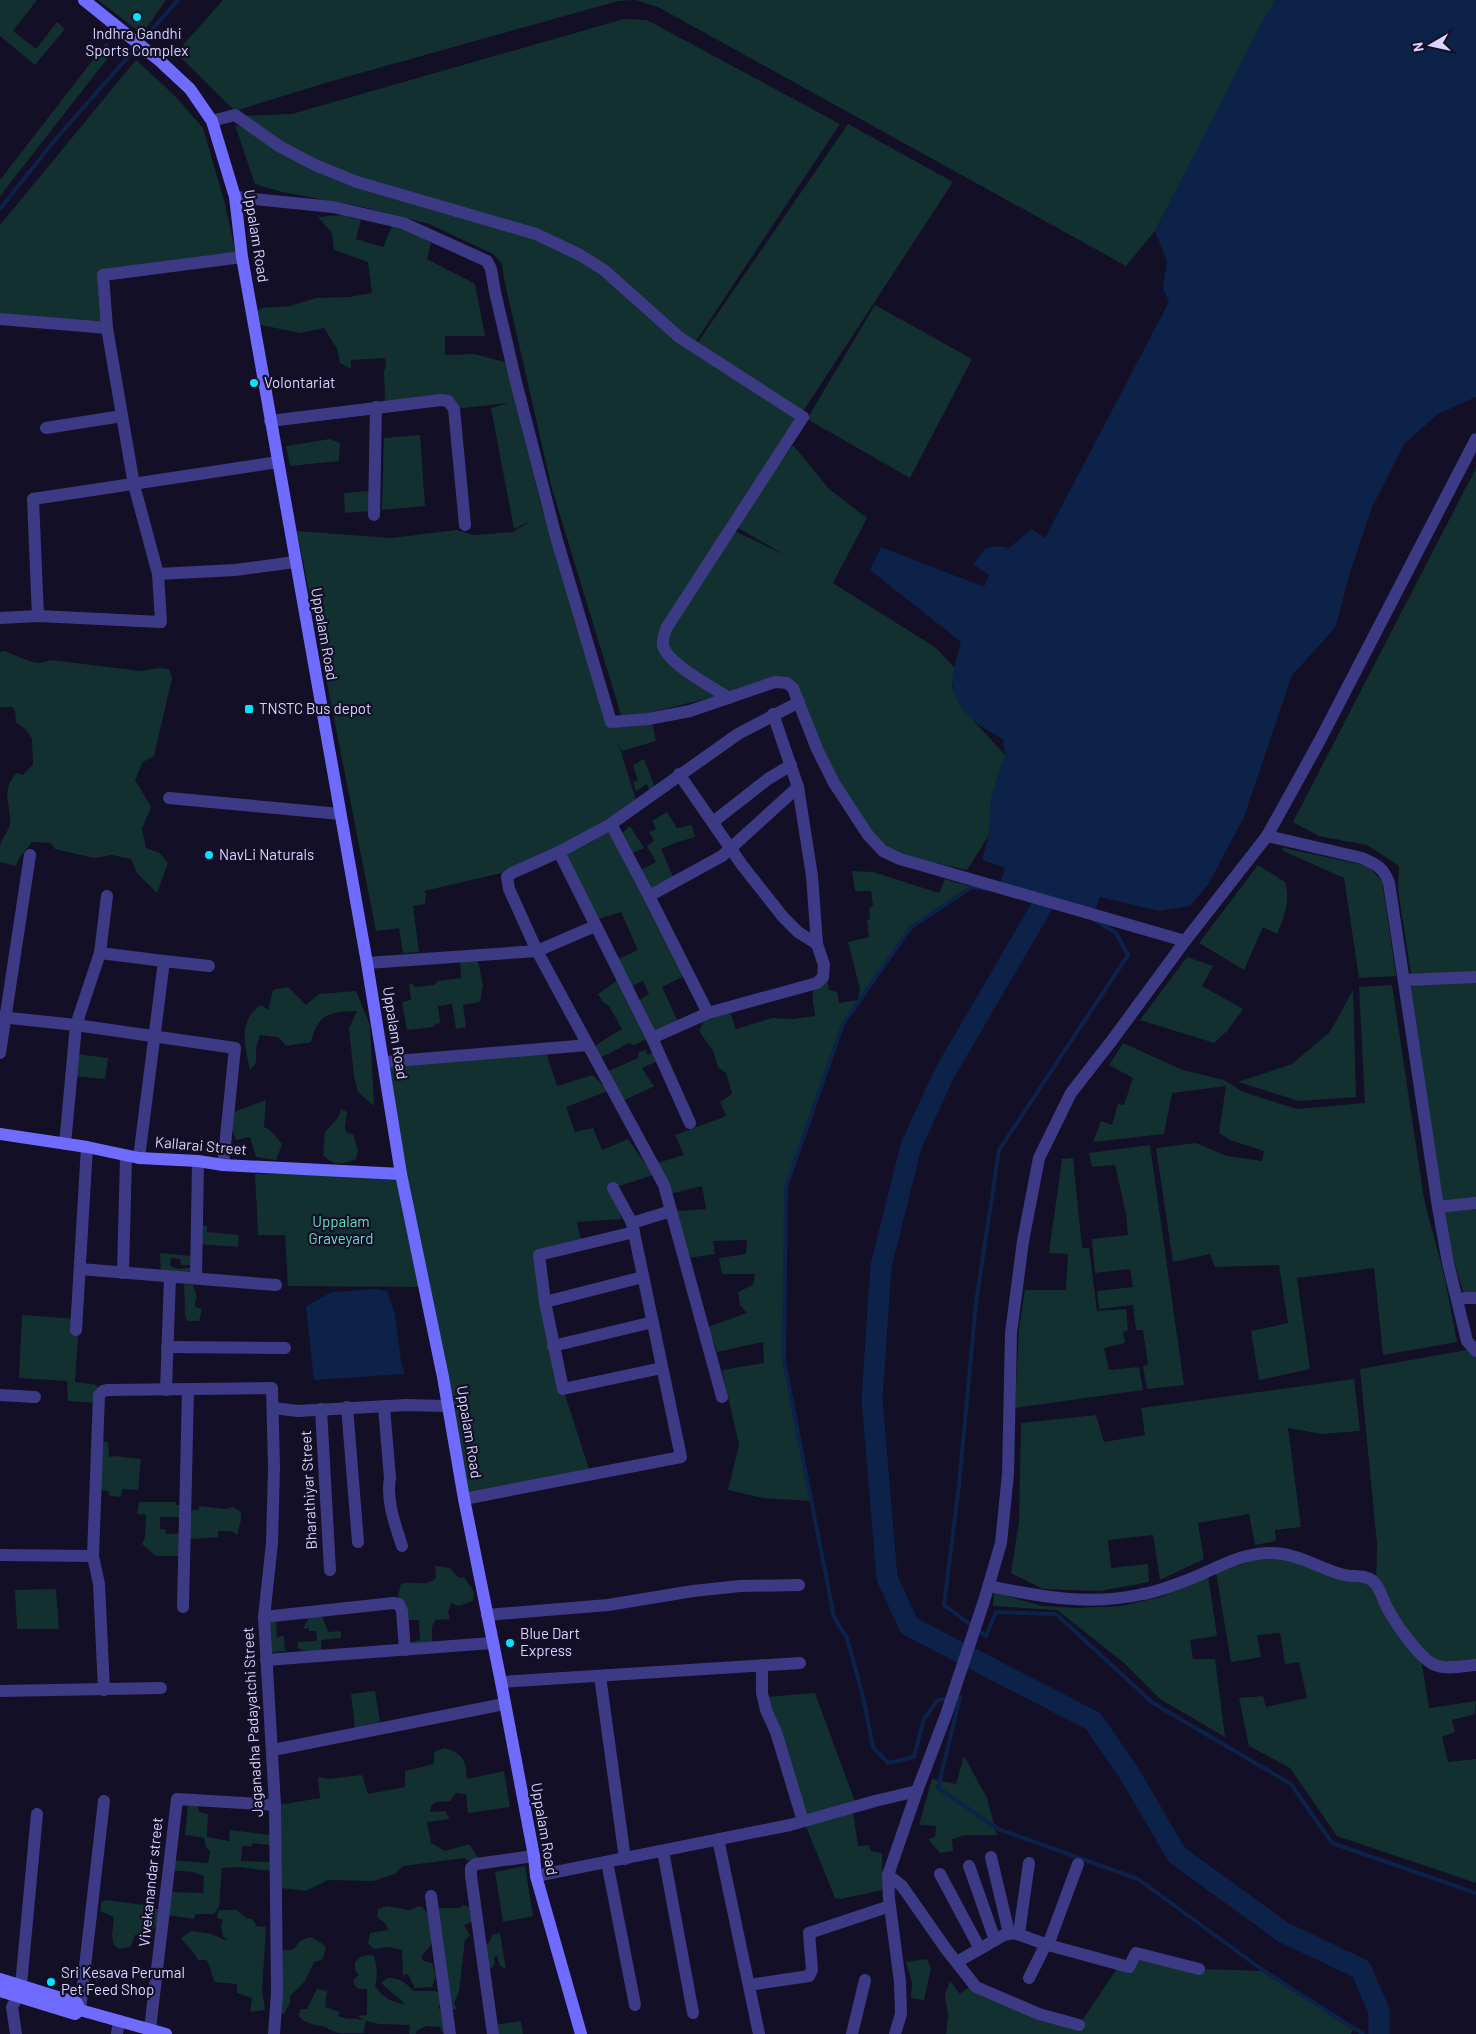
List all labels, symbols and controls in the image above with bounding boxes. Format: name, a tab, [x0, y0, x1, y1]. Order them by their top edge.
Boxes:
marker: Indhra Gandhi Sports Complex	[131, 11, 143, 23]
north arrow	[1406, 20, 1456, 70]
place label: Indhra Gandhi Sports Complex	[86, 24, 188, 59]
text: N	[1409, 41, 1427, 53]
street label: Uppalam Road	[241, 188, 273, 283]
place label: Volontariat	[264, 373, 335, 391]
marker: Volontariat	[248, 377, 260, 389]
street label: Uppalam Road	[308, 586, 342, 681]
place label: TNSTC Bus depot	[259, 699, 371, 717]
marker: TNSTC Bus depot	[243, 703, 255, 715]
place label: NavLi Naturals	[219, 845, 314, 863]
marker: NavLi Naturals	[203, 849, 215, 861]
street label: Uppalam Road	[380, 985, 412, 1080]
street label: Kallarai Street	[154, 1132, 248, 1158]
park label: Uppalam Graveyard	[309, 1212, 373, 1247]
street label: Uppalam Road	[454, 1384, 486, 1479]
street label: Bharathiyar Street	[296, 1430, 320, 1550]
place label: Blue Dart Express	[520, 1624, 580, 1659]
street label: Jaganadha Padayatchi Street	[238, 1627, 266, 1818]
marker: Blue Dart Express	[504, 1637, 516, 1649]
street label: Uppalam Road	[528, 1781, 562, 1876]
street label: Vivekanandar street	[134, 1816, 166, 1947]
place label: Sri Kesava Perumal Pet Feed Shop	[61, 1963, 185, 1998]
marker: Sri Kesava Perumal Pet Feed Shop	[45, 1976, 57, 1988]

